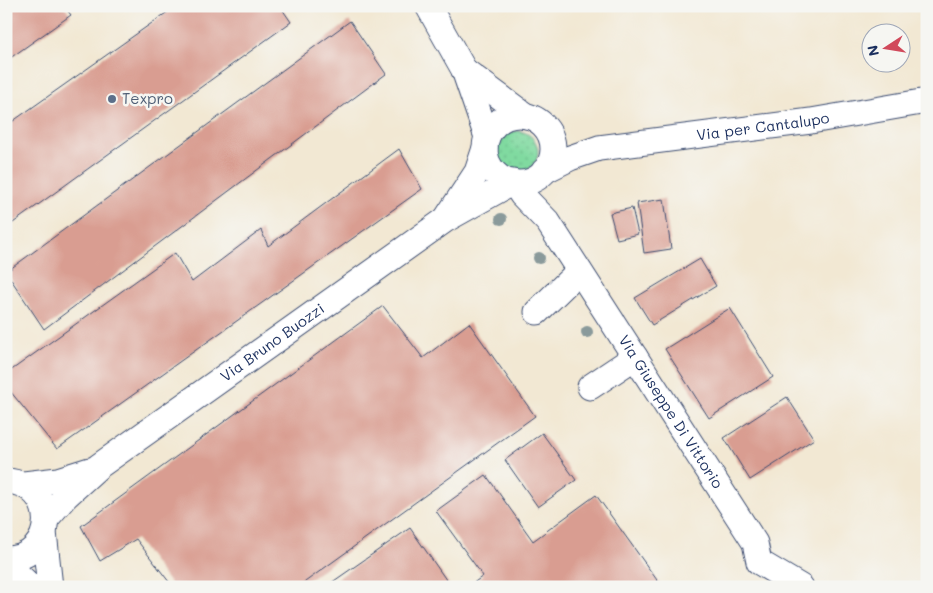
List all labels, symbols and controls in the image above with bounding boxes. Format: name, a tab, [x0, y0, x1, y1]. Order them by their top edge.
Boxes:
north arrow	[860, 22, 910, 72]
text: N	[862, 44, 883, 58]
place label: Texpro	[122, 88, 173, 108]
marker: Texpro	[106, 93, 118, 105]
street label: Via per Cantalupo	[695, 107, 831, 145]
street label: Via Bruno Buozzi	[216, 298, 328, 386]
street label: Via Giuseppe Di Vittorio	[615, 331, 728, 492]

